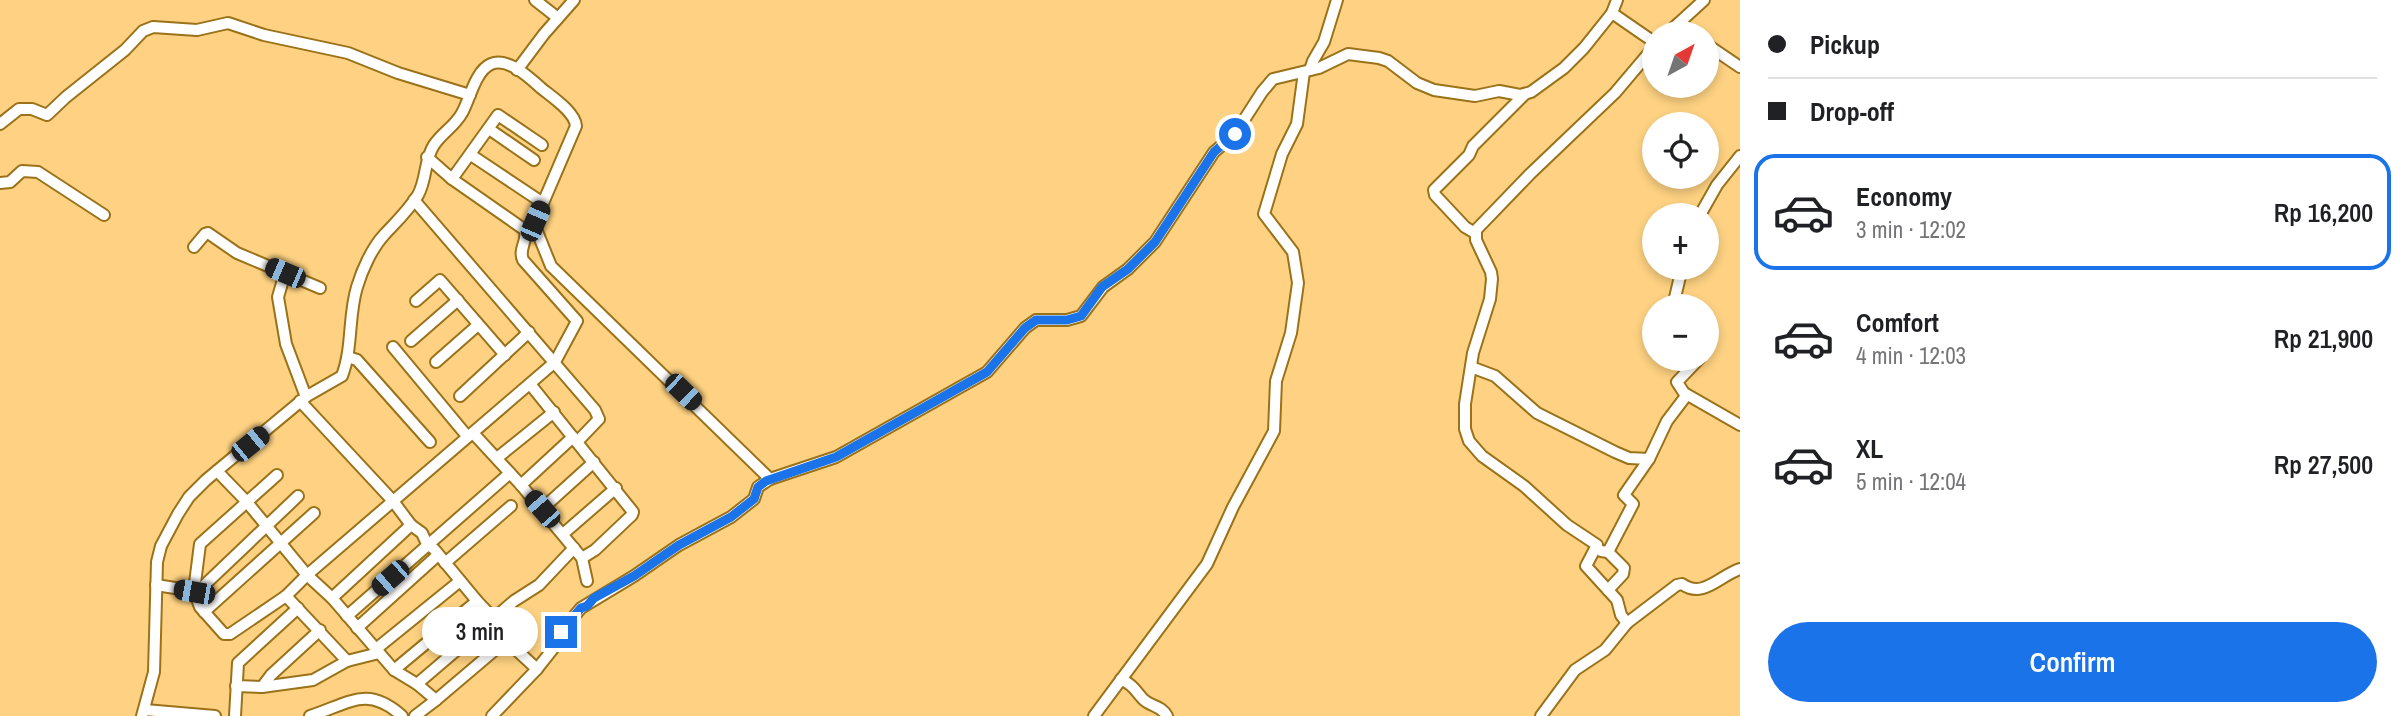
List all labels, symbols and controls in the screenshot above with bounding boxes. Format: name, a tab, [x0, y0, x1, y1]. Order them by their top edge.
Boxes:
north arrow	[1642, 21, 1718, 98]
map controls	[1642, 21, 1719, 371]
text: Pickup	[1810, 27, 1880, 62]
text: Drop-off	[1810, 94, 1894, 129]
button: locate	[1642, 112, 1719, 189]
route start	[1219, 118, 1251, 150]
text: Economy	[1856, 179, 1952, 214]
icon: car	[1772, 181, 1835, 244]
text: Rp 16,200	[2274, 195, 2373, 230]
car	[518, 198, 553, 244]
button: +	[1642, 203, 1719, 280]
text: 3 min · 12:02	[1856, 214, 1966, 245]
car	[262, 255, 309, 291]
button: −	[1642, 294, 1719, 371]
text: Comfort	[1856, 305, 1939, 340]
icon: car	[1772, 307, 1835, 370]
text: Rp 21,900	[2274, 321, 2373, 356]
text: 4 min · 12:03	[1856, 340, 1966, 371]
car	[661, 370, 706, 414]
car	[228, 423, 273, 465]
text: XL	[1856, 431, 1883, 466]
icon: car	[1772, 433, 1835, 496]
text: Rp 27,500	[2274, 447, 2373, 482]
text: 5 min · 12:04	[1856, 466, 1966, 497]
car	[521, 486, 564, 532]
car	[368, 556, 413, 600]
car	[172, 578, 217, 606]
callout: 3 min	[421, 608, 536, 656]
text: 3 min	[456, 616, 504, 647]
route end	[545, 616, 577, 648]
button: Confirm	[1768, 622, 2377, 702]

